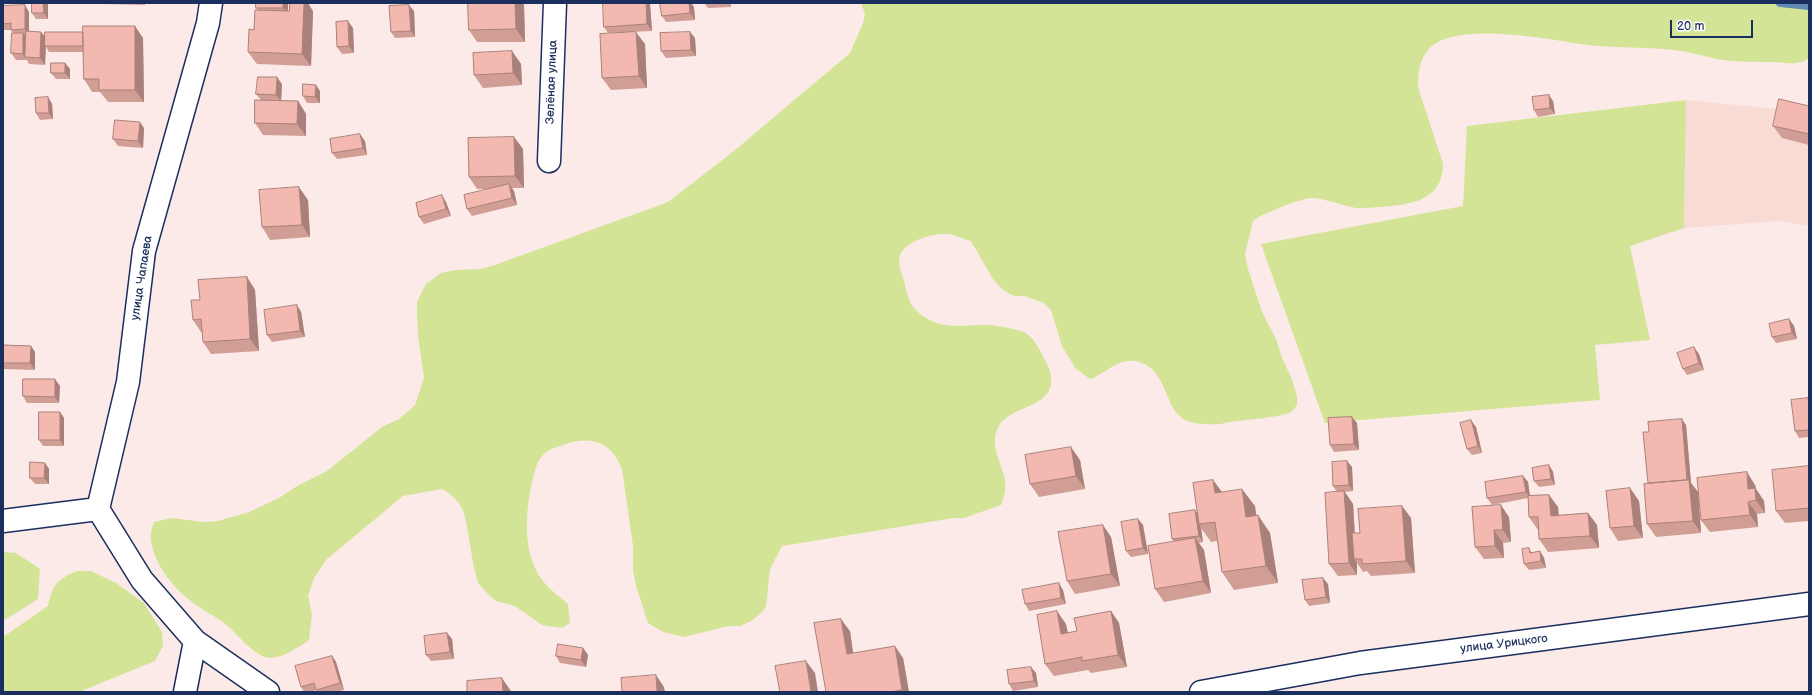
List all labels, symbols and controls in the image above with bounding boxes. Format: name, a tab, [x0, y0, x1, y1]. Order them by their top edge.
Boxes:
scale bar	[1672, 12, 1755, 38]
text: 20 m	[1677, 19, 1704, 34]
street label: Зелёная улица	[543, 40, 561, 124]
street label: улица Чапаева	[128, 235, 156, 321]
street label: улица Урицкого	[1459, 631, 1549, 657]

